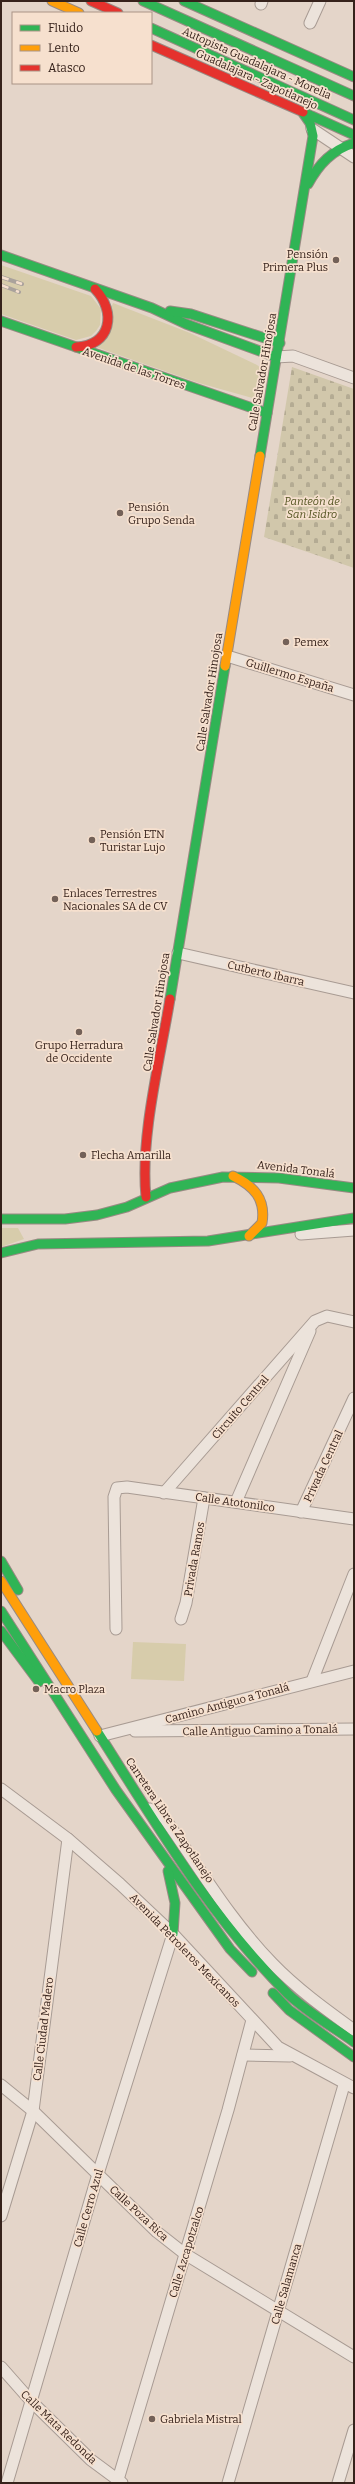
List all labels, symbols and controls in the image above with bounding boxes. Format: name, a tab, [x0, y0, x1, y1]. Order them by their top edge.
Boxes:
legend	[12, 12, 152, 84]
text: Fluido	[48, 21, 83, 35]
street label: Autopista Guadalajara - Morelia	[180, 25, 333, 102]
text: Lento	[48, 41, 80, 55]
street label: Guadalajara - Zapotlanejo	[194, 47, 320, 112]
text: Atasco	[48, 61, 86, 75]
place label: Pensión Primera Plus	[263, 248, 328, 274]
marker: Pensión Primera Plus	[331, 255, 341, 265]
street label: Calle Salvador Hinojosa	[246, 312, 279, 432]
street label: Avenida de las Torres	[81, 345, 187, 392]
park label: Panteón de San Isidro	[284, 495, 340, 521]
place label: Pensión Grupo Senda	[128, 501, 195, 527]
marker: Pensión Grupo Senda	[115, 508, 125, 518]
street label: Calle Salvador Hinojosa	[194, 632, 225, 752]
place label: Pemex	[294, 636, 329, 649]
marker: Pemex	[281, 637, 291, 647]
street label: Guillermo España	[244, 656, 336, 695]
place label: Pensión ETN Turistar Lujo	[100, 828, 165, 854]
marker: Pensión ETN Turistar Lujo	[87, 835, 97, 845]
place label: Enlaces Terrestres Nacionales SA de CV	[63, 887, 168, 913]
marker: Enlaces Terrestres Nacionales SA de CV	[50, 894, 60, 904]
street label: Calle Salvador Hinojosa	[141, 952, 172, 1072]
street label: Cutberto Ibarra	[226, 958, 306, 989]
marker: Grupo Herradura de Occidente	[74, 1027, 84, 1037]
place label: Grupo Herradura de Occidente	[35, 1039, 123, 1065]
place label: Flecha Amarilla	[91, 1149, 171, 1162]
marker: Flecha Amarilla	[78, 1150, 88, 1160]
street label: Avenida Tonalá	[256, 1158, 335, 1181]
street label: Circuito Central	[209, 1373, 272, 1442]
street label: Privada Central	[301, 1428, 346, 1504]
street label: Calle Atotonilco	[194, 1490, 276, 1515]
street label: Privada Ramos	[182, 1521, 207, 1597]
street label: Camino Antiguo a Tonalá	[164, 1681, 291, 1726]
place label: Macro Plaza	[44, 1683, 105, 1696]
marker: Macro Plaza	[31, 1684, 41, 1694]
street label: Calle Antiguo Camino a Tonalá	[182, 1723, 338, 1738]
street label: Carretera Libre a Zapotlanejo	[123, 1755, 216, 1885]
street label: Avenida Petroleros Mexicanos	[127, 1891, 242, 2010]
street label: Calle Ciudad Madero	[31, 1976, 56, 2082]
street label: Calle Cerro Azul	[71, 2167, 106, 2249]
street label: Calle Poza Rica	[107, 2183, 171, 2244]
street label: Calle Azcapotzalco	[166, 2205, 207, 2299]
street label: Calle Salamanca	[269, 2242, 304, 2326]
street label: Calle Mata Redonda	[18, 2388, 99, 2467]
place label: Gabriela Mistral	[160, 2413, 242, 2426]
marker: Gabriela Mistral	[147, 2414, 157, 2424]

